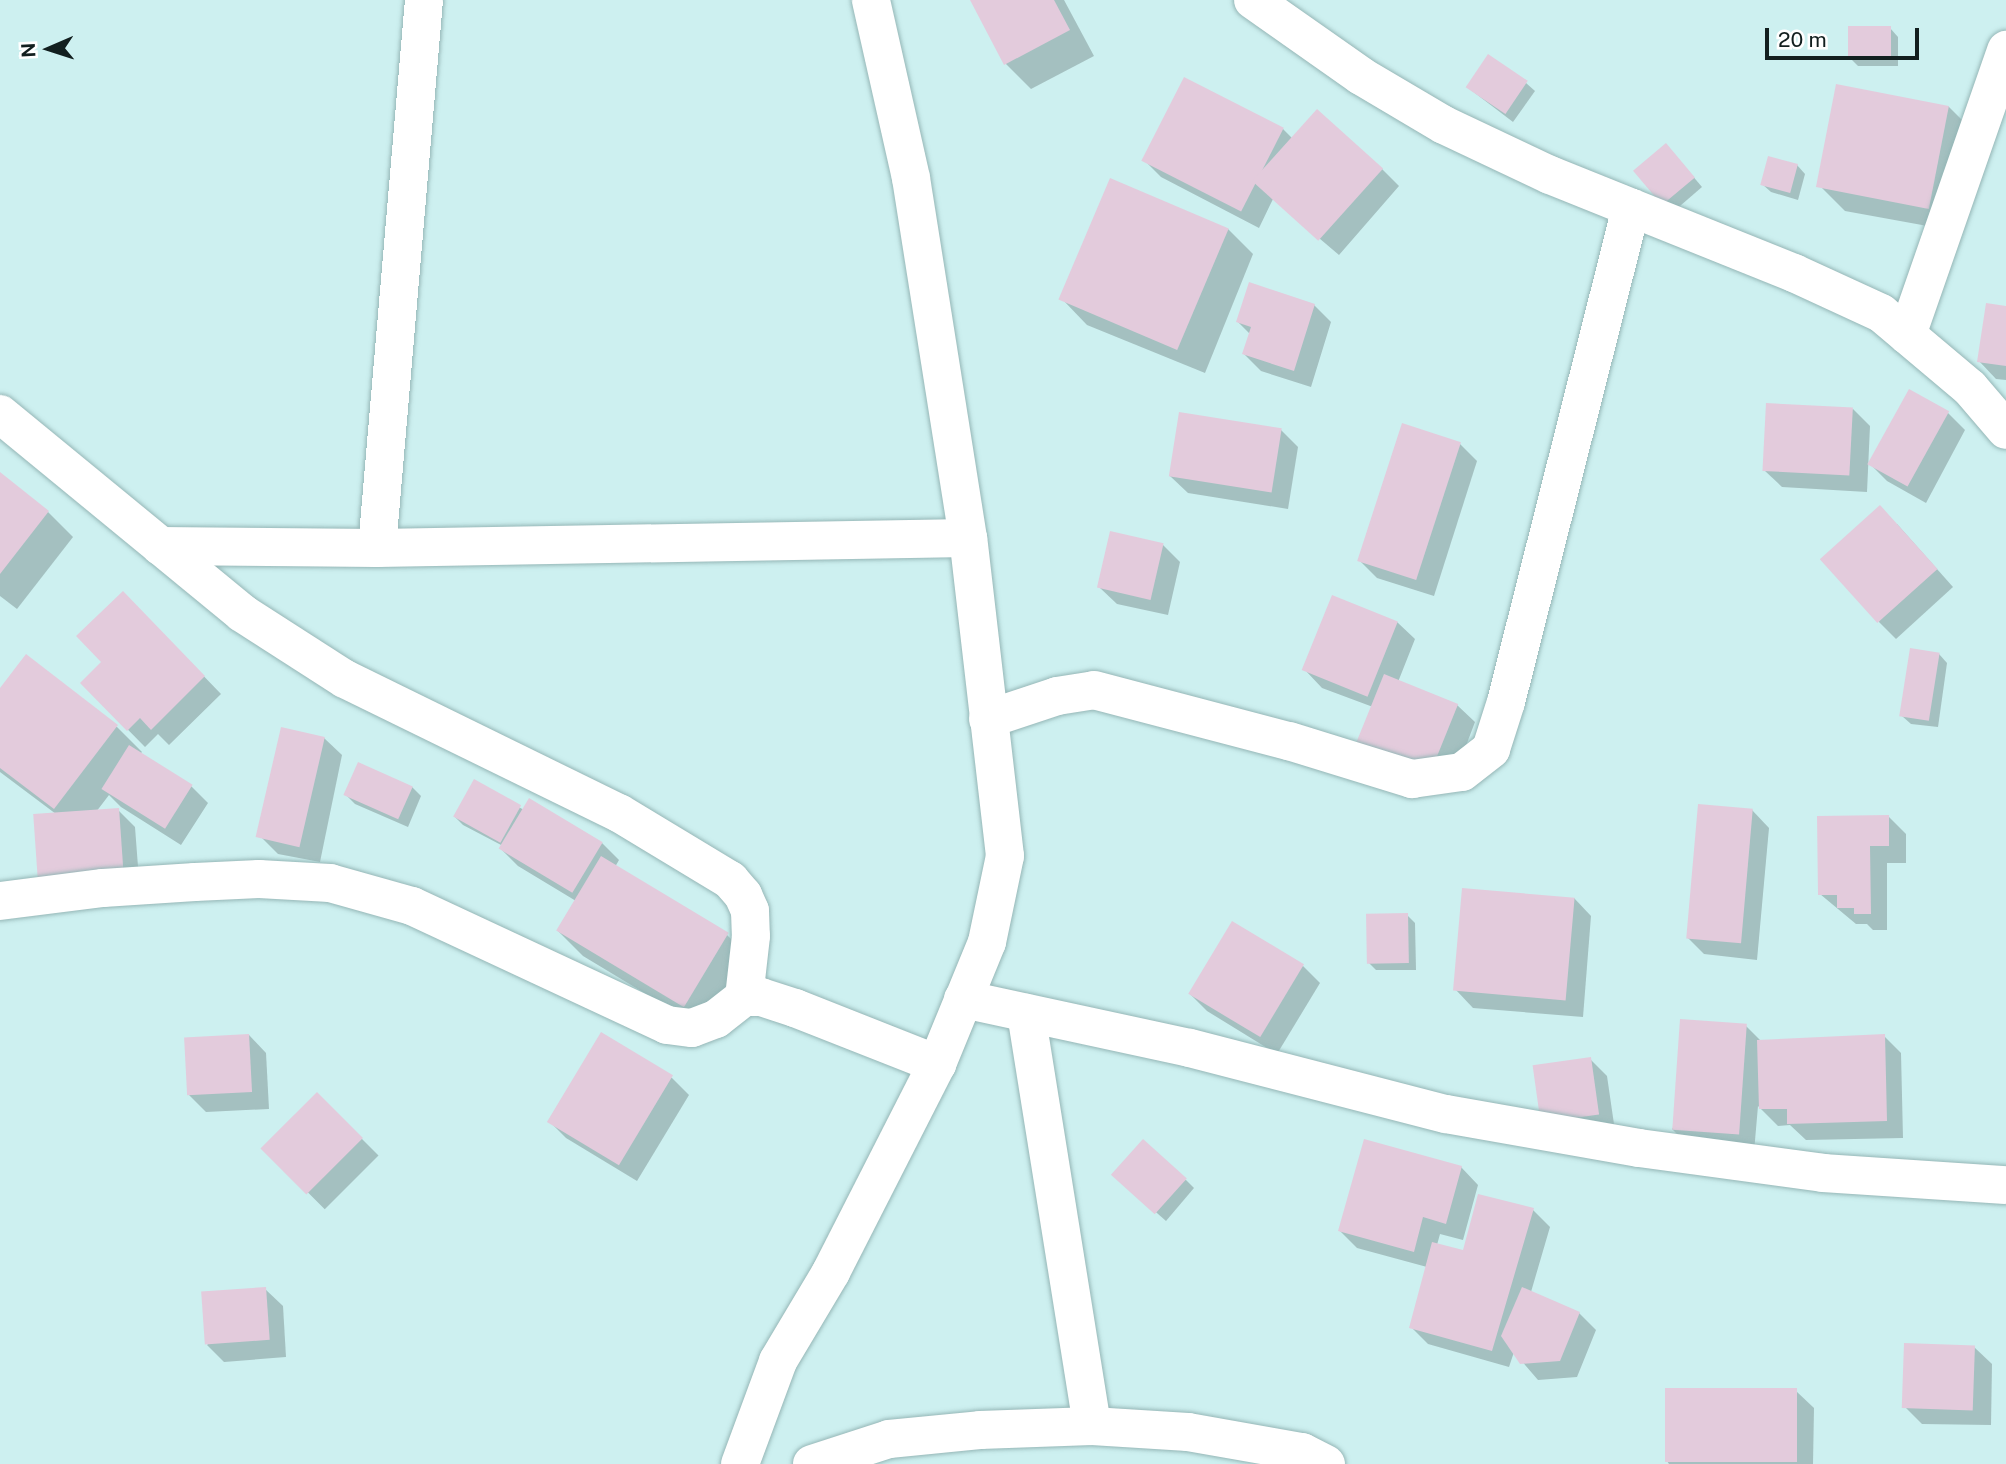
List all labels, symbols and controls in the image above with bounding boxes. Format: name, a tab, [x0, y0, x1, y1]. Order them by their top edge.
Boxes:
north arrow	[14, 14, 84, 84]
scale bar	[1768, 14, 1922, 58]
text: 20 m	[1778, 27, 1827, 52]
text: N	[17, 42, 39, 58]

